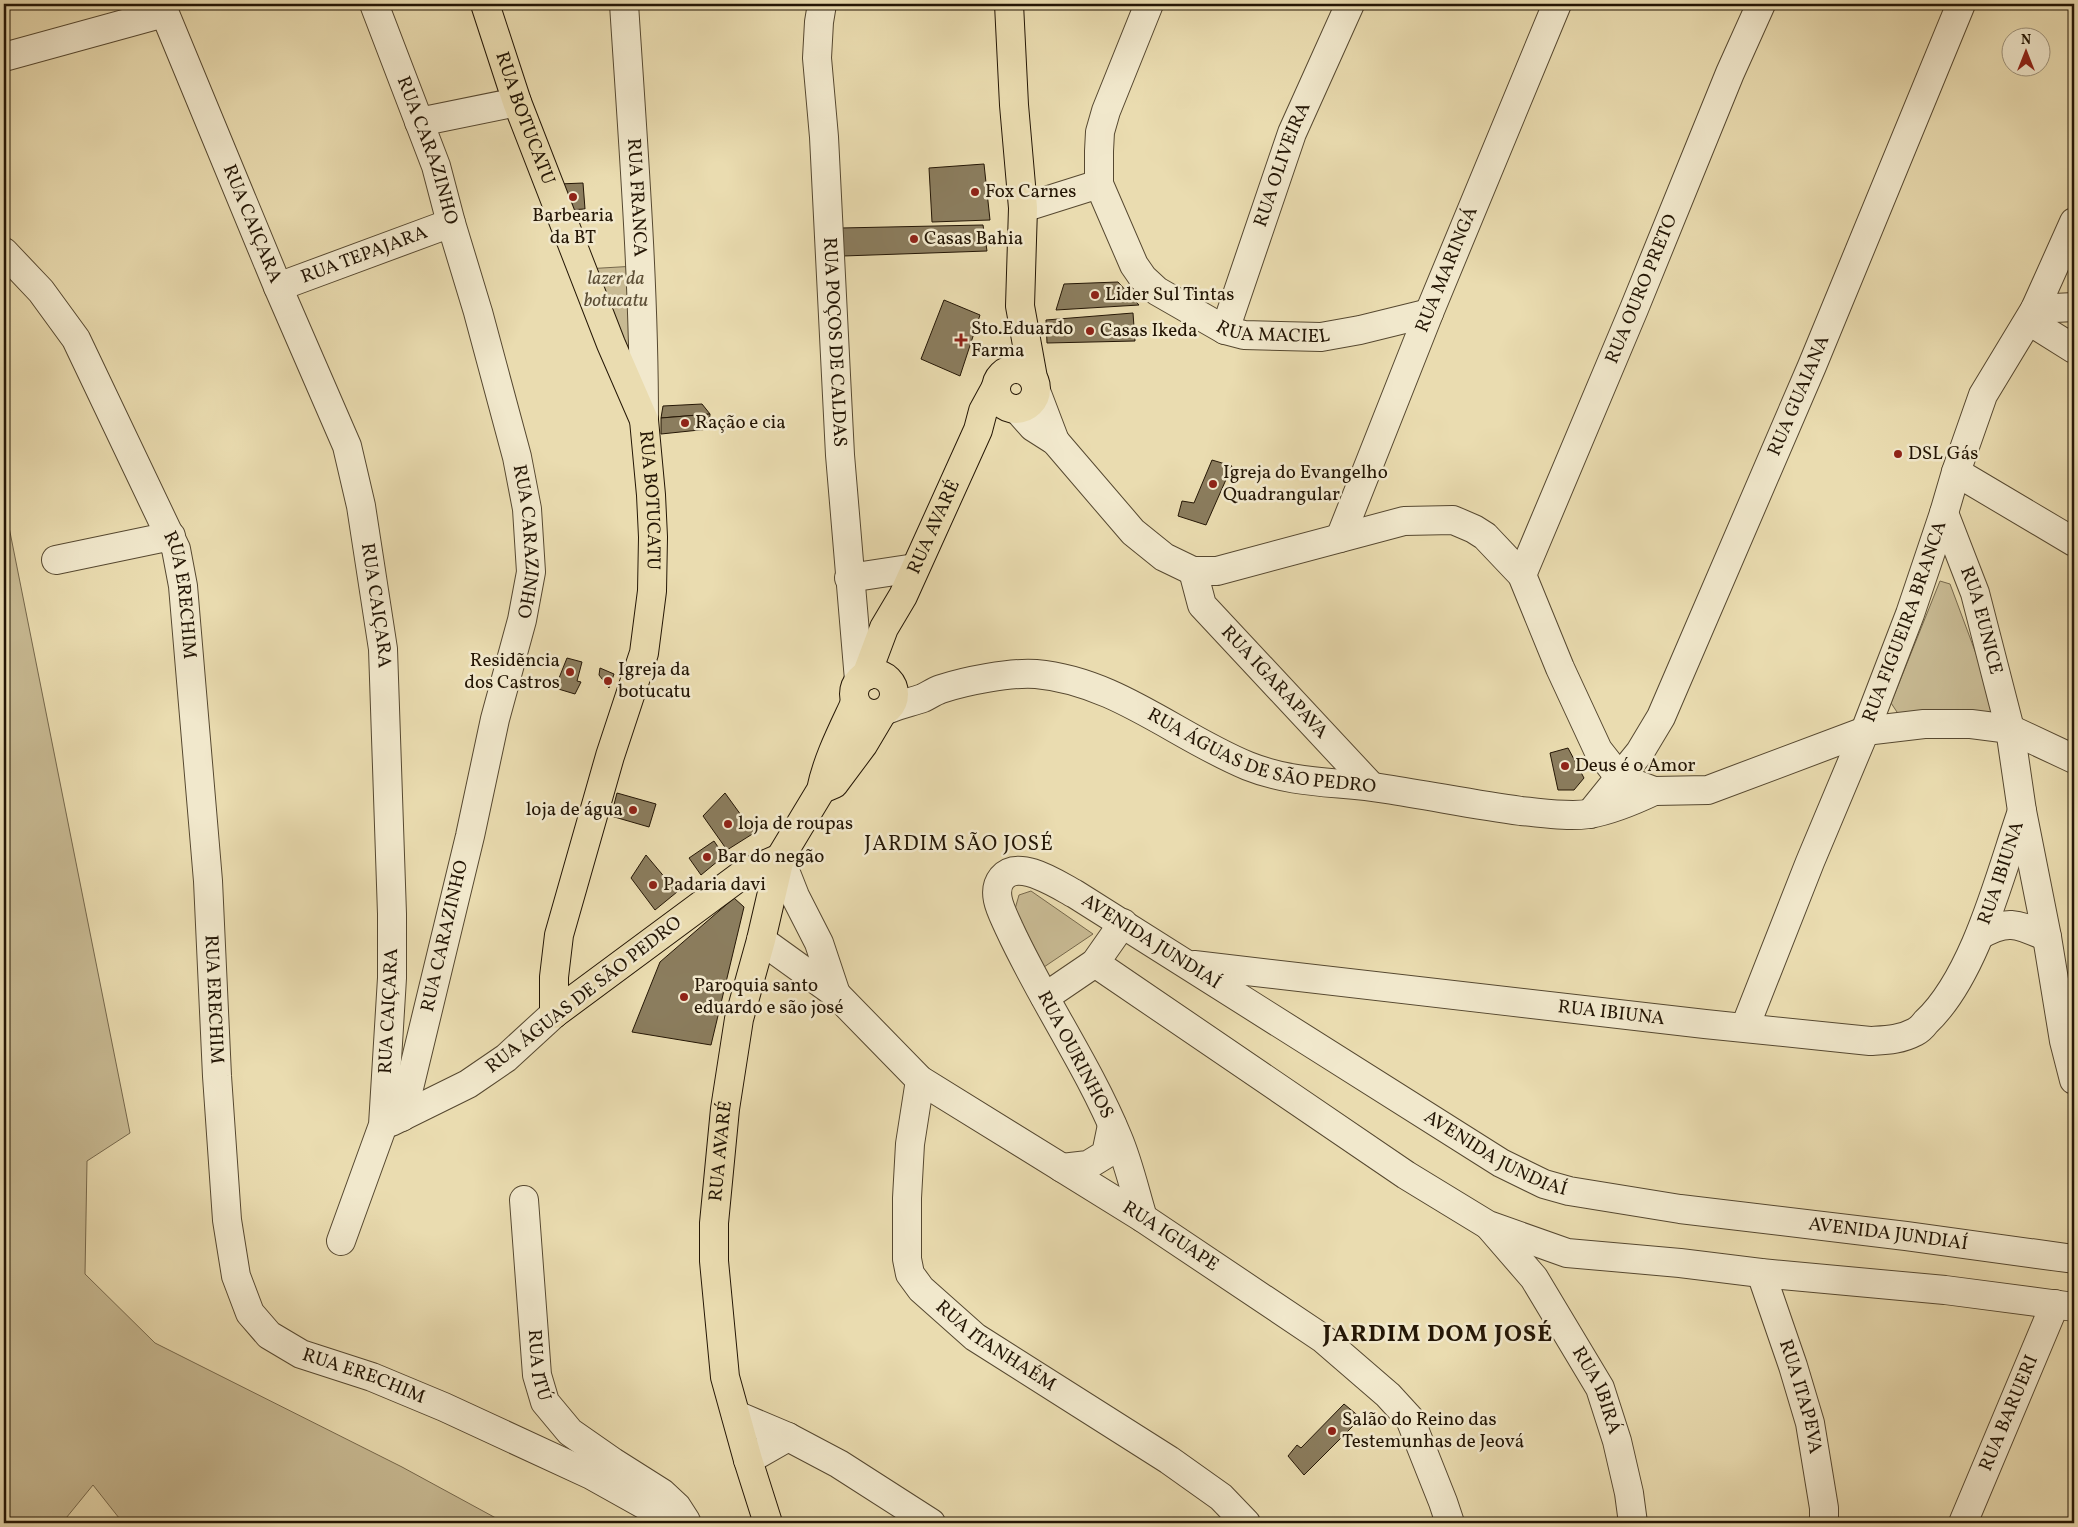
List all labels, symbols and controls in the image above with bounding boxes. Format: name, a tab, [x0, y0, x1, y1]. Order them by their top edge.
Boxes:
north arrow	[2000, 28, 2050, 78]
text: N	[2021, 31, 2031, 50]
street label: RUA BOTUCATU	[488, 49, 561, 189]
street label: RUA CARAZINHO	[390, 73, 464, 228]
street label: RUA OLIVEIRA	[1248, 98, 1317, 231]
street label: RUA FRANCA	[620, 137, 653, 258]
street label: RUA CAIÇARA	[216, 161, 288, 287]
place label: Fox Carnes	[985, 179, 1076, 205]
marker: Fox Carnes	[969, 186, 981, 198]
marker: Barbearia da BT	[567, 191, 579, 203]
place label: Barbearia da BT	[532, 203, 614, 251]
street label: RUA MARINGÁ	[1410, 203, 1485, 336]
street label: RUA OURO PRETO	[1599, 210, 1684, 368]
street label: RUA TEPAJARA	[297, 220, 431, 290]
place label: Casas Bahia	[924, 226, 1023, 252]
marker: Casas Bahia	[908, 233, 920, 245]
street label: RUA POÇOS DE CALDAS	[816, 237, 853, 448]
park label: lazer da botucatu	[584, 266, 649, 314]
place label: Lider Sul Tintas	[1105, 282, 1234, 308]
marker: Lider Sul Tintas	[1089, 289, 1101, 301]
street label: RUA MACIEL	[1211, 314, 1332, 350]
place label: Sto.Eduardo Farma	[971, 316, 1073, 364]
place label: Casas Ikeda	[1100, 318, 1197, 344]
marker: Casas Ikeda	[1084, 325, 1096, 337]
street label: RUA GUAIANA	[1762, 332, 1836, 460]
marker: Sto.Eduardo Farma	[955, 334, 967, 346]
place label: Ração e cia	[695, 410, 786, 436]
marker: Ração e cia	[679, 417, 691, 429]
street label: RUA BOTUCATU	[632, 429, 666, 570]
place label: DSL Gás	[1908, 441, 1978, 467]
marker: DSL Gás	[1892, 448, 1904, 460]
place label: Igreja do Evangelho Quadrangular	[1223, 460, 1388, 508]
street label: RUA CARAZINHO	[506, 462, 544, 621]
street label: RUA AVARÉ	[901, 476, 967, 579]
marker: Igreja do Evangelho Quadrangular	[1207, 478, 1219, 490]
street label: RUA FIGUEIRA BRANCA	[1857, 517, 1953, 726]
street label: RUA ERECHIM	[156, 527, 202, 660]
street label: RUA CAIÇARA	[354, 541, 397, 669]
street label: RUA EUNICE	[1953, 563, 2008, 677]
street label: RUA IGARAPAVA	[1215, 620, 1334, 745]
place label: Residẽncia dos Castros	[464, 648, 560, 696]
place label: Igreja da botucatu	[618, 657, 691, 705]
marker: Residẽncia dos Castros	[564, 666, 576, 678]
marker: Igreja da botucatu	[602, 675, 614, 687]
street label: RUA ÁGUAS DE SÃO PEDRO	[1142, 702, 1377, 800]
place label: Deus é o Amor	[1575, 753, 1696, 779]
marker: Deus é o Amor	[1559, 760, 1571, 772]
place label: loja de água	[526, 797, 623, 823]
marker: loja de água	[627, 804, 639, 816]
place label: loja de roupas	[738, 811, 853, 837]
marker: loja de roupas	[722, 818, 734, 830]
street label: RUA IBIUNA	[1972, 818, 2031, 929]
district label: JARDIM SÃO JOSÉ	[864, 830, 1054, 859]
place label: Bar do negão	[717, 844, 824, 870]
marker: Bar do negão	[701, 851, 713, 863]
street label: RUA CARAZINHO	[415, 857, 475, 1014]
place label: Padaria davi	[663, 872, 766, 898]
marker: Padaria davi	[647, 879, 659, 891]
street label: AVENIDA JUNDIAÍ	[1076, 888, 1226, 996]
street label: RUA ÁGUAS DE SÃO PEDRO	[481, 910, 688, 1080]
street label: RUA ERECHIM	[197, 934, 229, 1065]
street label: RUA CAIÇARA	[373, 947, 405, 1075]
place label: Paroquia santo eduardo e são josé	[694, 973, 843, 1021]
street label: RUA OURINHOS	[1030, 986, 1120, 1124]
marker: Paroquia santo eduardo e são josé	[678, 991, 690, 1003]
street label: RUA IBIUNA	[1556, 994, 1666, 1032]
street label: RUA AVARÉ	[703, 1099, 739, 1203]
street label: AVENIDA JUNDIAÍ	[1419, 1104, 1570, 1203]
street label: RUA IGUAPE	[1117, 1195, 1224, 1278]
street label: AVENIDA JUNDIAÍ	[1807, 1211, 1970, 1257]
street label: RUA ITANHAÉM	[929, 1295, 1061, 1398]
district label: JARDIM DOM JOSÉ	[1322, 1318, 1553, 1352]
street label: RUA ITÚ	[521, 1328, 557, 1405]
street label: RUA ITAPEVA	[1772, 1336, 1828, 1456]
street label: RUA ERECHIM	[299, 1342, 429, 1411]
street label: RUA IBIRÁ	[1565, 1342, 1627, 1438]
street label: RUA BARUERI	[1973, 1351, 2045, 1475]
place label: Salão do Reino das Testemunhas de Jeová	[1342, 1407, 1524, 1455]
marker: Salão do Reino das Testemunhas de Jeová	[1326, 1425, 1338, 1437]

